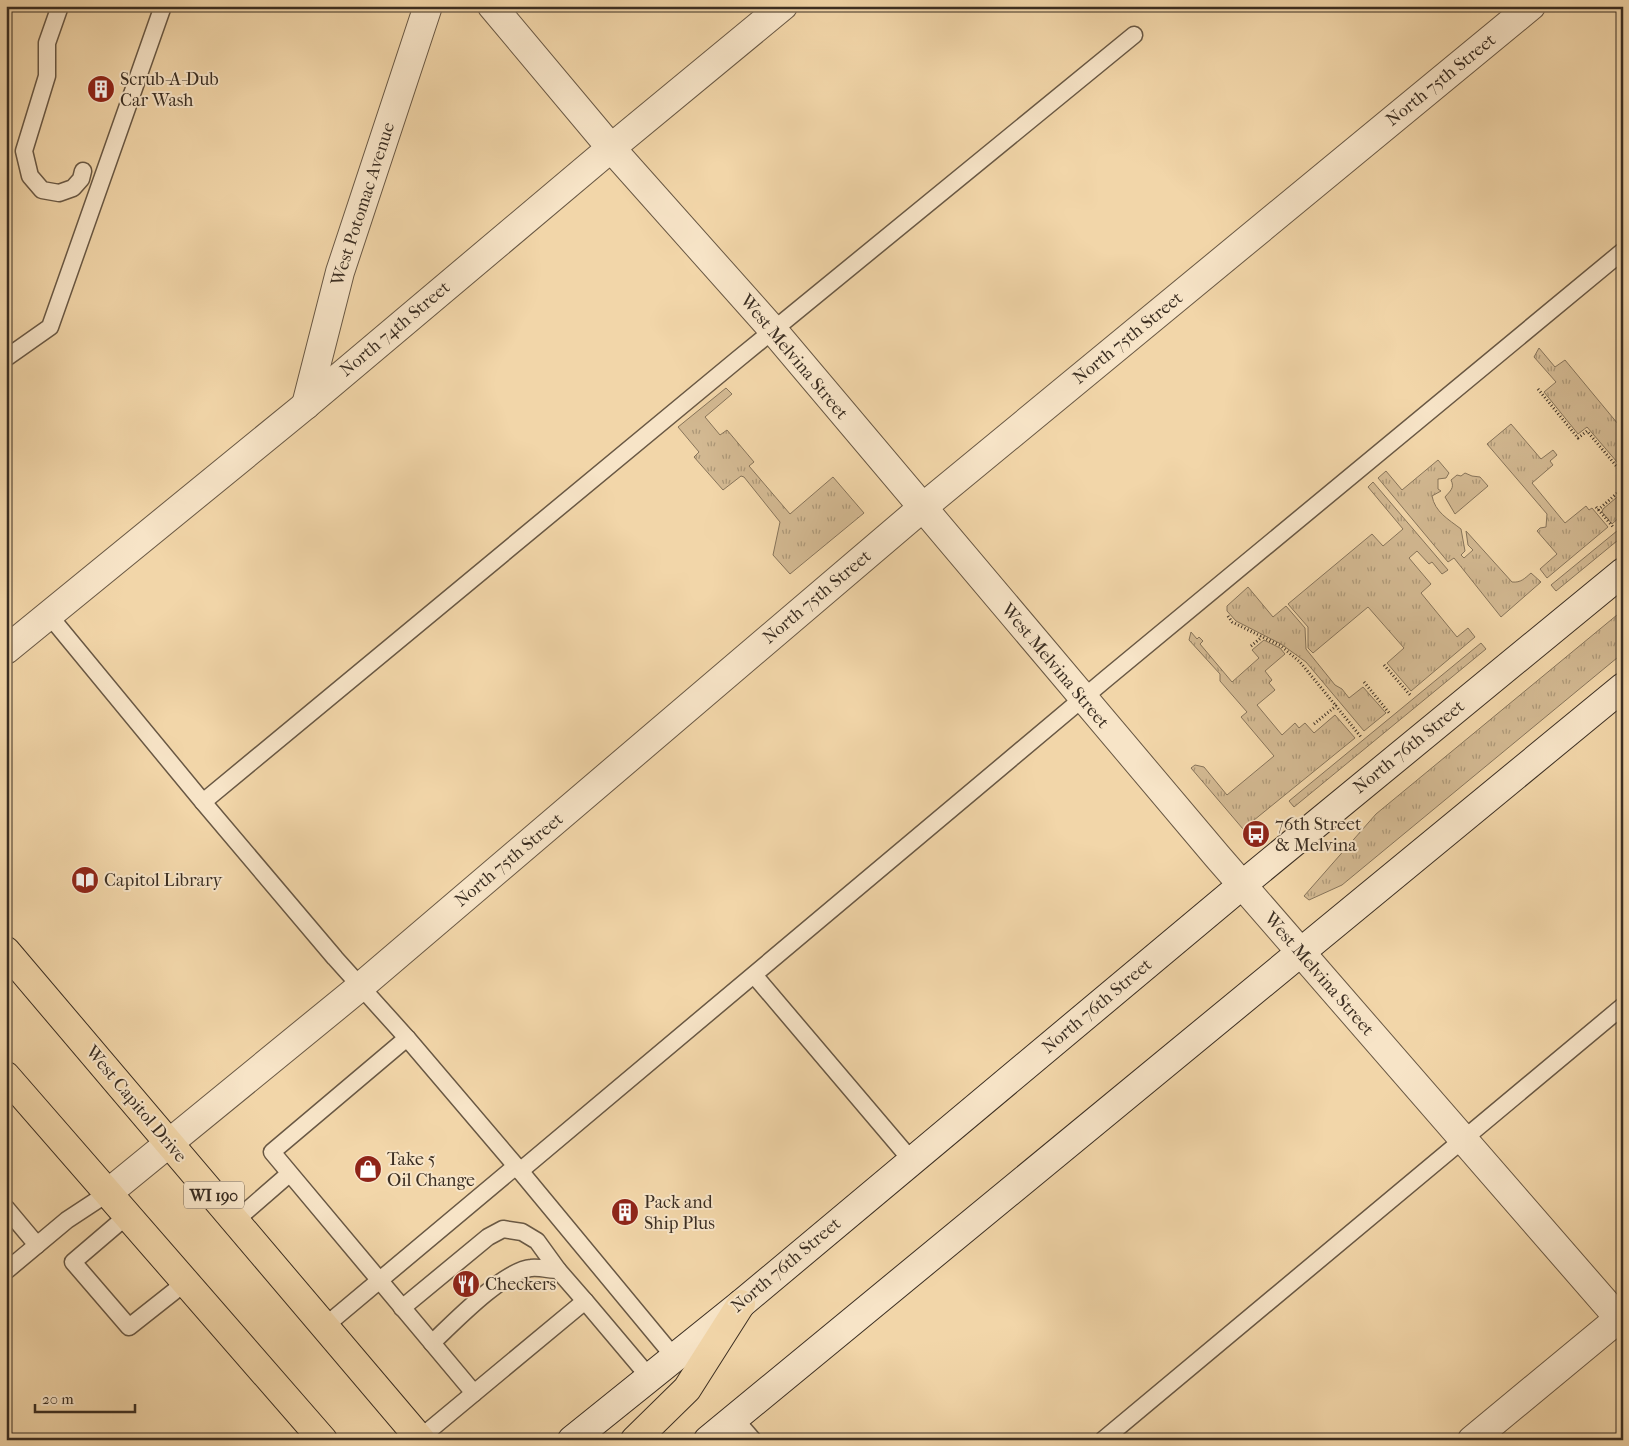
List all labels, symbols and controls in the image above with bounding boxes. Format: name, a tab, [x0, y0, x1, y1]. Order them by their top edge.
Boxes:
street label: North 75th Street	[1382, 29, 1500, 131]
place label: Scrub-A-Dub Car Wash	[120, 69, 219, 111]
building icon: Scrub-A-Dub Car Wash	[86, 74, 116, 104]
street label: West Potomac Avenue	[326, 120, 399, 289]
street label: North 74th Street	[336, 276, 455, 381]
street label: North 75th Street	[1069, 287, 1187, 389]
street label: West Melvina Street	[735, 289, 853, 424]
street label: North 75th Street	[759, 545, 876, 648]
street label: West Melvina Street	[996, 598, 1114, 733]
street label: North 76th Street	[1349, 695, 1469, 798]
street label: North 75th Street	[451, 808, 568, 911]
place label: 76th Street & Melvina	[1275, 814, 1362, 856]
bus stop icon: 76th Street & Melvina	[1241, 819, 1271, 849]
library icon: Capitol Library	[70, 865, 100, 895]
place label: Capitol Library	[104, 870, 224, 891]
street label: West Melvina Street	[1259, 907, 1379, 1040]
street label: North 76th Street	[1038, 954, 1157, 1058]
street label: West Capitol Drive	[80, 1041, 191, 1167]
place label: Take 5 Oil Change	[387, 1149, 475, 1191]
shop icon: Take 5 Oil Change	[353, 1154, 383, 1184]
road number: WI 190	[184, 1182, 244, 1208]
place label: Pack and Ship Plus	[644, 1192, 715, 1234]
building icon: Pack and Ship Plus	[610, 1197, 640, 1227]
street label: North 76th Street	[727, 1213, 846, 1317]
restaurant icon: Checkers	[451, 1269, 481, 1299]
place label: Checkers	[485, 1274, 556, 1295]
scale bar	[35, 1381, 135, 1413]
text: 20 m	[42, 1390, 74, 1408]

